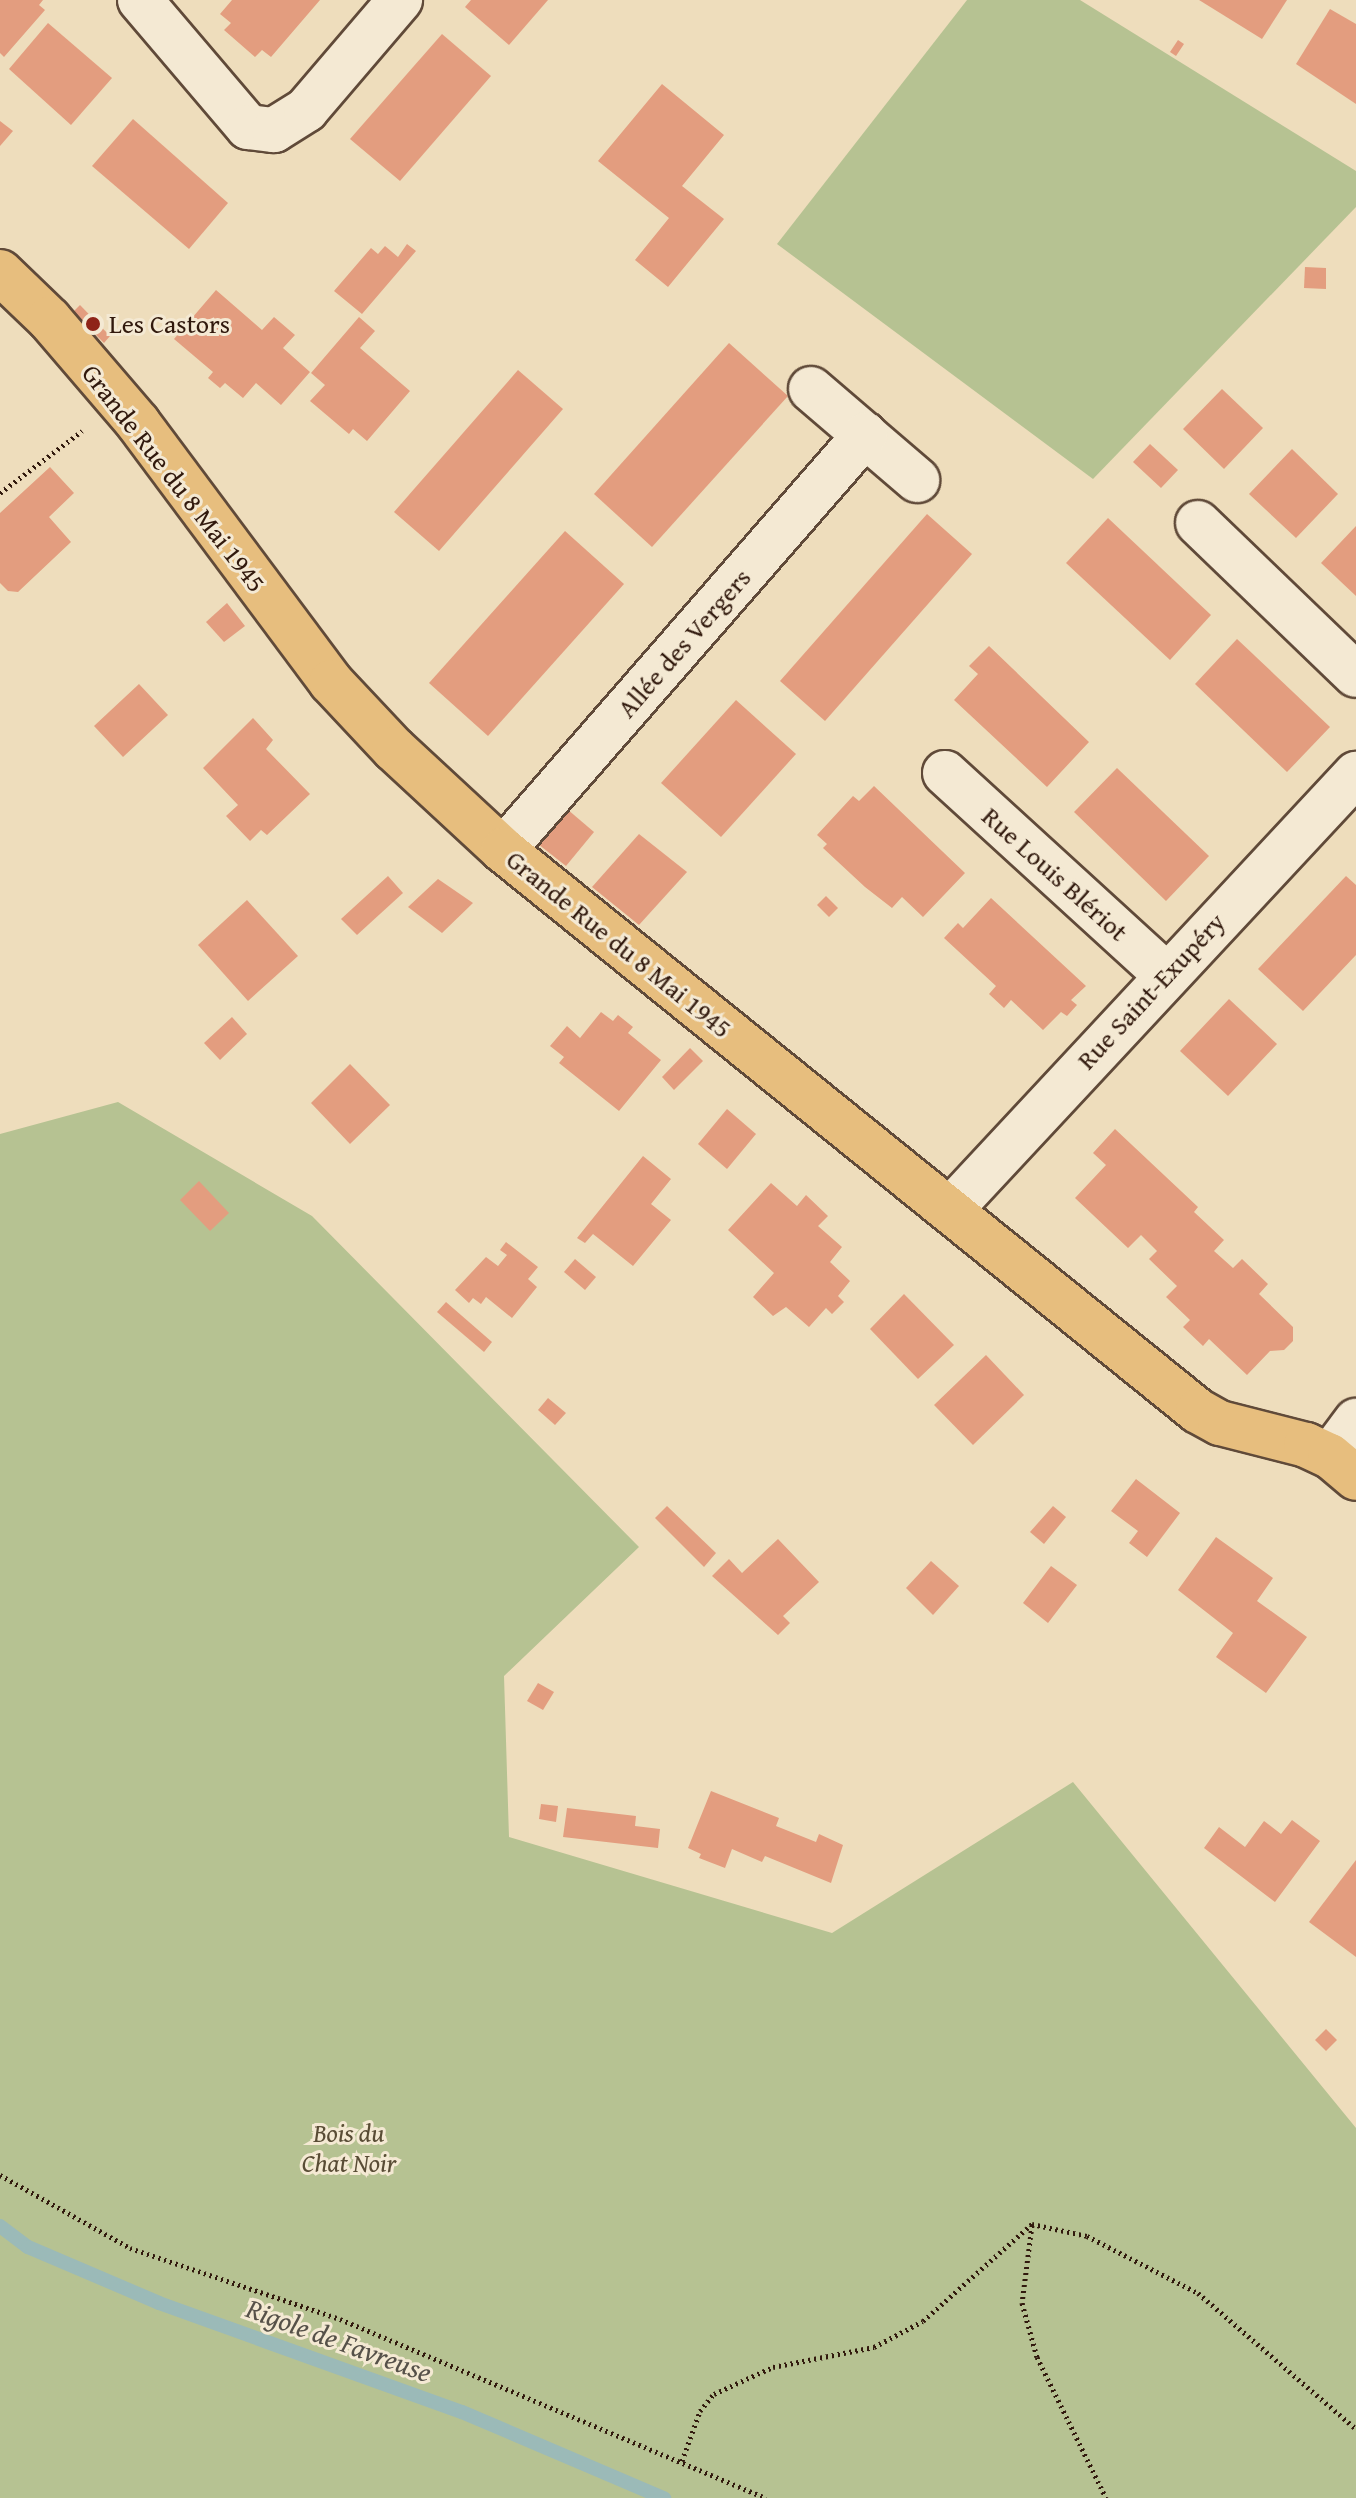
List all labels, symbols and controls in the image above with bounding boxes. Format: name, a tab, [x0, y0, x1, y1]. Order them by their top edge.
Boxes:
place label: Les Castors	[109, 308, 230, 340]
marker: Les Castors	[84, 315, 102, 333]
street label: Grande Rue du 8 Mai 1945	[76, 358, 272, 598]
street label: Allée des Vergers	[611, 562, 757, 724]
street label: Rue Louis Blériot	[976, 801, 1134, 947]
street label: Grande Rue du 8 Mai 1945	[500, 844, 738, 1044]
street label: Rue Saint-Exupéry	[1071, 906, 1231, 1076]
park label: Bois du Chat Noir	[302, 2117, 396, 2178]
water label: Rigole de Favreuse	[242, 2291, 436, 2389]

